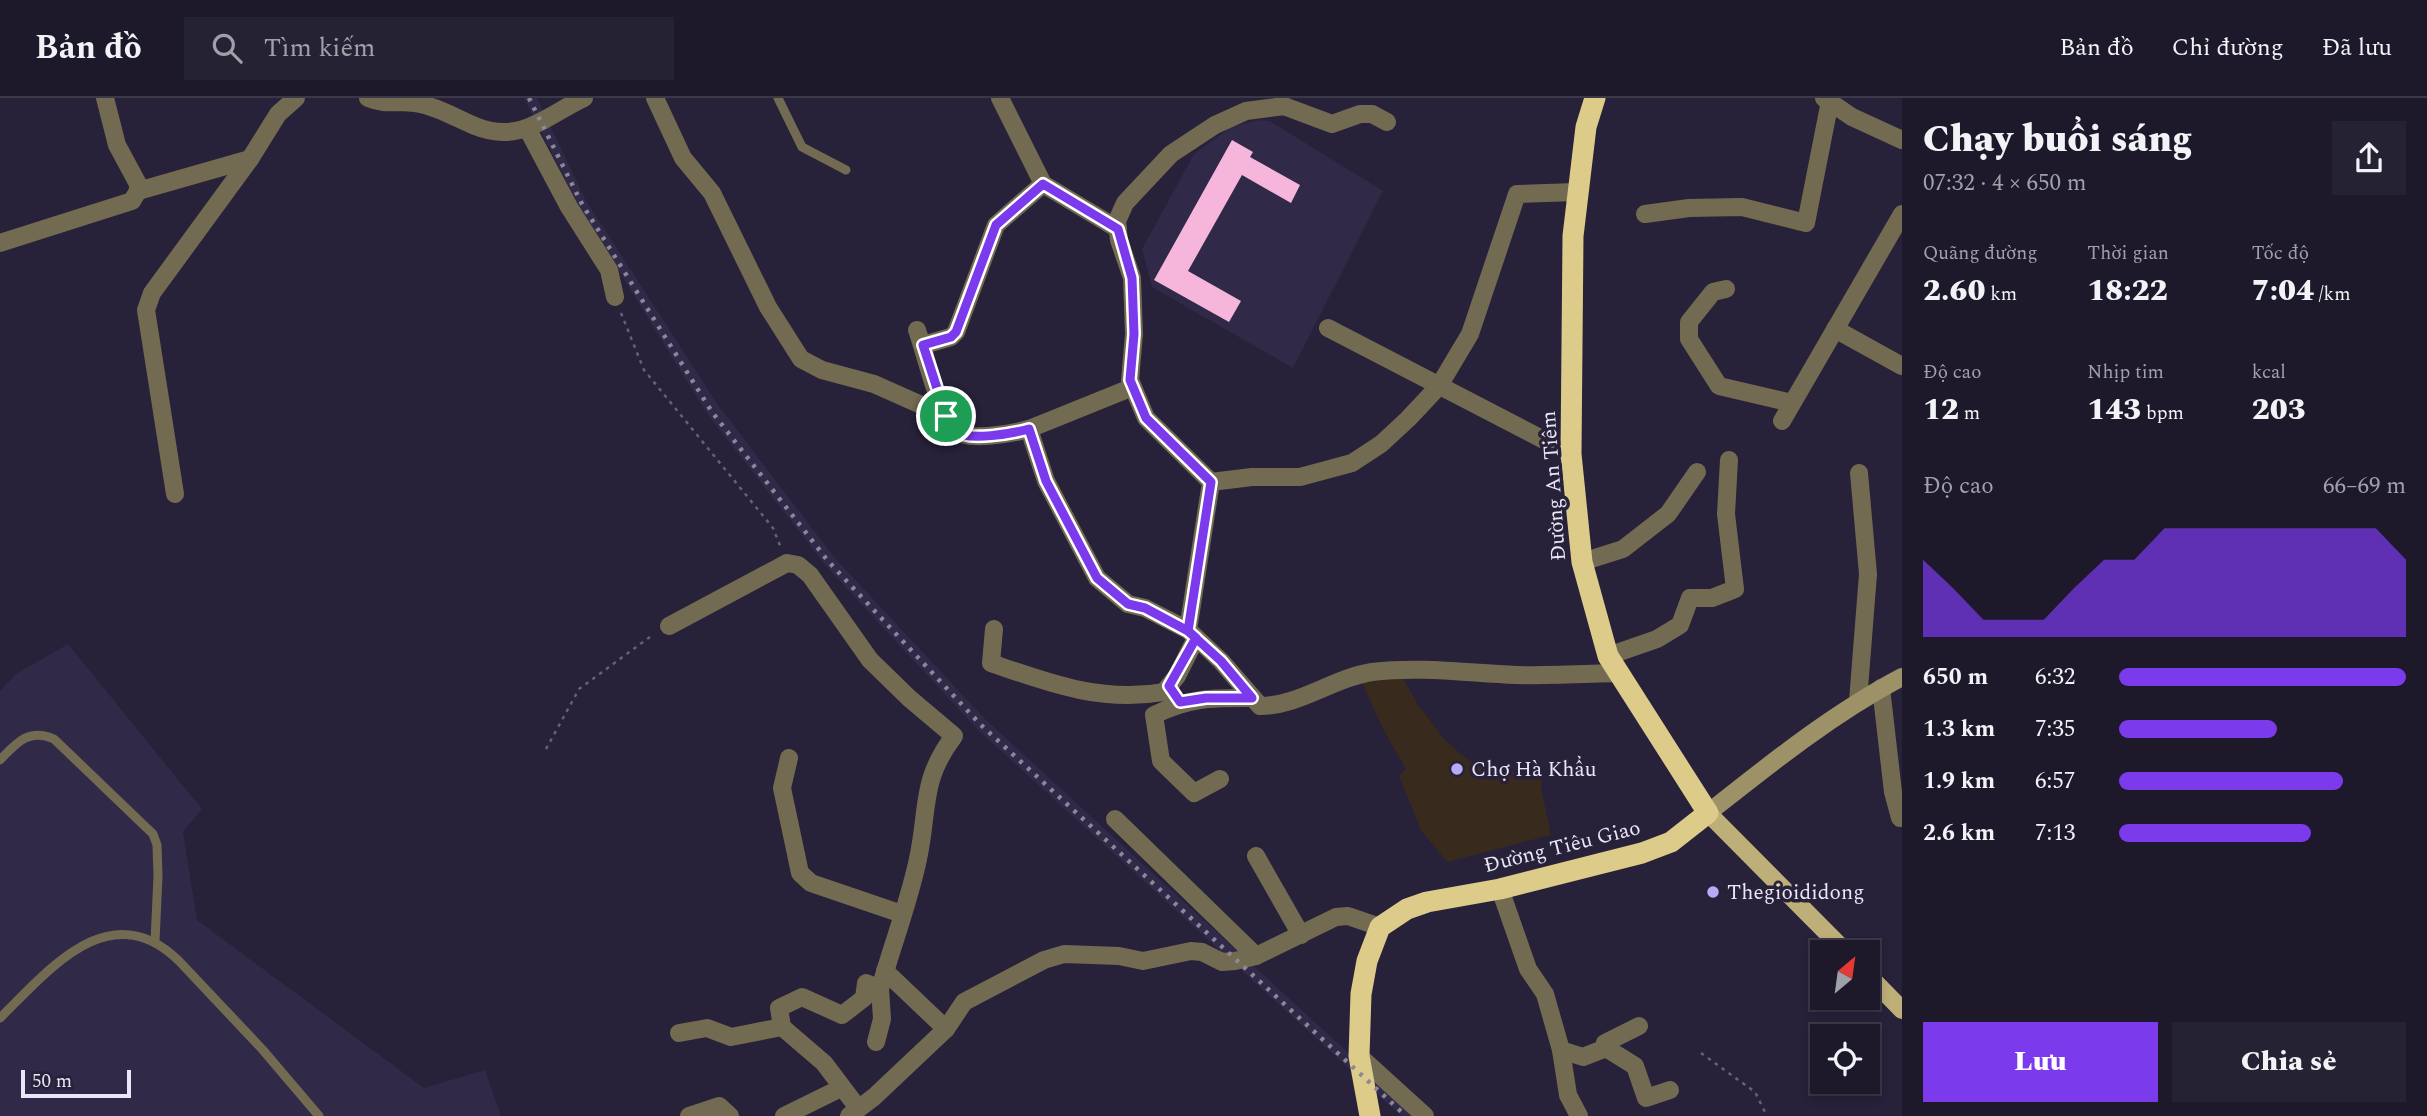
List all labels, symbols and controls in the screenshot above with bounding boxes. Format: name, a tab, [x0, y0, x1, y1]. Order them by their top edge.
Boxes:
search box	[184, 17, 674, 80]
text: Bản đồ	[35, 23, 142, 73]
text: Tìm kiếm	[264, 28, 375, 68]
icon: search	[208, 29, 246, 67]
text: Bản đồ	[2059, 30, 2134, 66]
text: Chỉ đường	[2172, 30, 2284, 66]
text: Đã lưu	[2322, 30, 2392, 66]
text: Chạy buổi sáng	[1923, 111, 2193, 169]
button: share	[2332, 121, 2406, 195]
text: 07:32 · 4 × 650 m	[1923, 166, 2087, 201]
text: Quãng đường	[1923, 239, 2038, 268]
text: Thời gian	[2087, 239, 2169, 268]
text: Tốc độ	[2252, 239, 2309, 268]
text: 2.60	[1923, 268, 1985, 314]
text: 18:22	[2087, 268, 2168, 314]
text: 7:04	[2252, 268, 2314, 314]
text: km	[1985, 280, 2017, 309]
text: /km	[2314, 280, 2351, 309]
text: Độ cao	[1923, 358, 1981, 387]
text: Nhịp tim	[2087, 358, 2164, 387]
text: kcal	[2252, 358, 2286, 387]
pin	[916, 386, 976, 446]
text: 12	[1923, 387, 1959, 433]
text: 143	[2087, 387, 2141, 433]
text: 203	[2252, 387, 2306, 433]
icon: arrive	[927, 397, 965, 435]
text: m	[1959, 399, 1980, 428]
text: bpm	[2141, 399, 2184, 428]
street label: Đường An Tiêm	[1533, 410, 1575, 562]
text: Độ cao	[1923, 469, 1994, 504]
text: 66–69 m	[2323, 469, 2406, 504]
text: 650 m	[1923, 660, 1988, 695]
text: 6:32	[2035, 660, 2075, 695]
text: 1.3 km	[1923, 712, 1995, 747]
text: 7:35	[2035, 712, 2075, 747]
place label: Chợ Hà Khẩu	[1471, 754, 1597, 786]
marker: Chợ Hà Khẩu	[1449, 761, 1465, 777]
text: 1.9 km	[1923, 764, 1995, 799]
text: 6:57	[2035, 764, 2075, 799]
street label: Đường Tiêu Giao	[1481, 812, 1644, 882]
text: 2.6 km	[1923, 816, 1995, 851]
text: 7:13	[2035, 816, 2075, 851]
place label: Thegioididong	[1727, 877, 1864, 909]
marker: Thegioididong	[1705, 884, 1721, 900]
north arrow	[1810, 940, 1880, 1010]
map controls	[1810, 940, 1880, 1094]
button: Lưu	[1923, 1022, 2158, 1102]
button: Chia sẻ	[2172, 1022, 2406, 1102]
button: locate	[1810, 1024, 1880, 1094]
scale bar	[21, 1067, 131, 1099]
text: 50 m	[32, 1067, 72, 1096]

